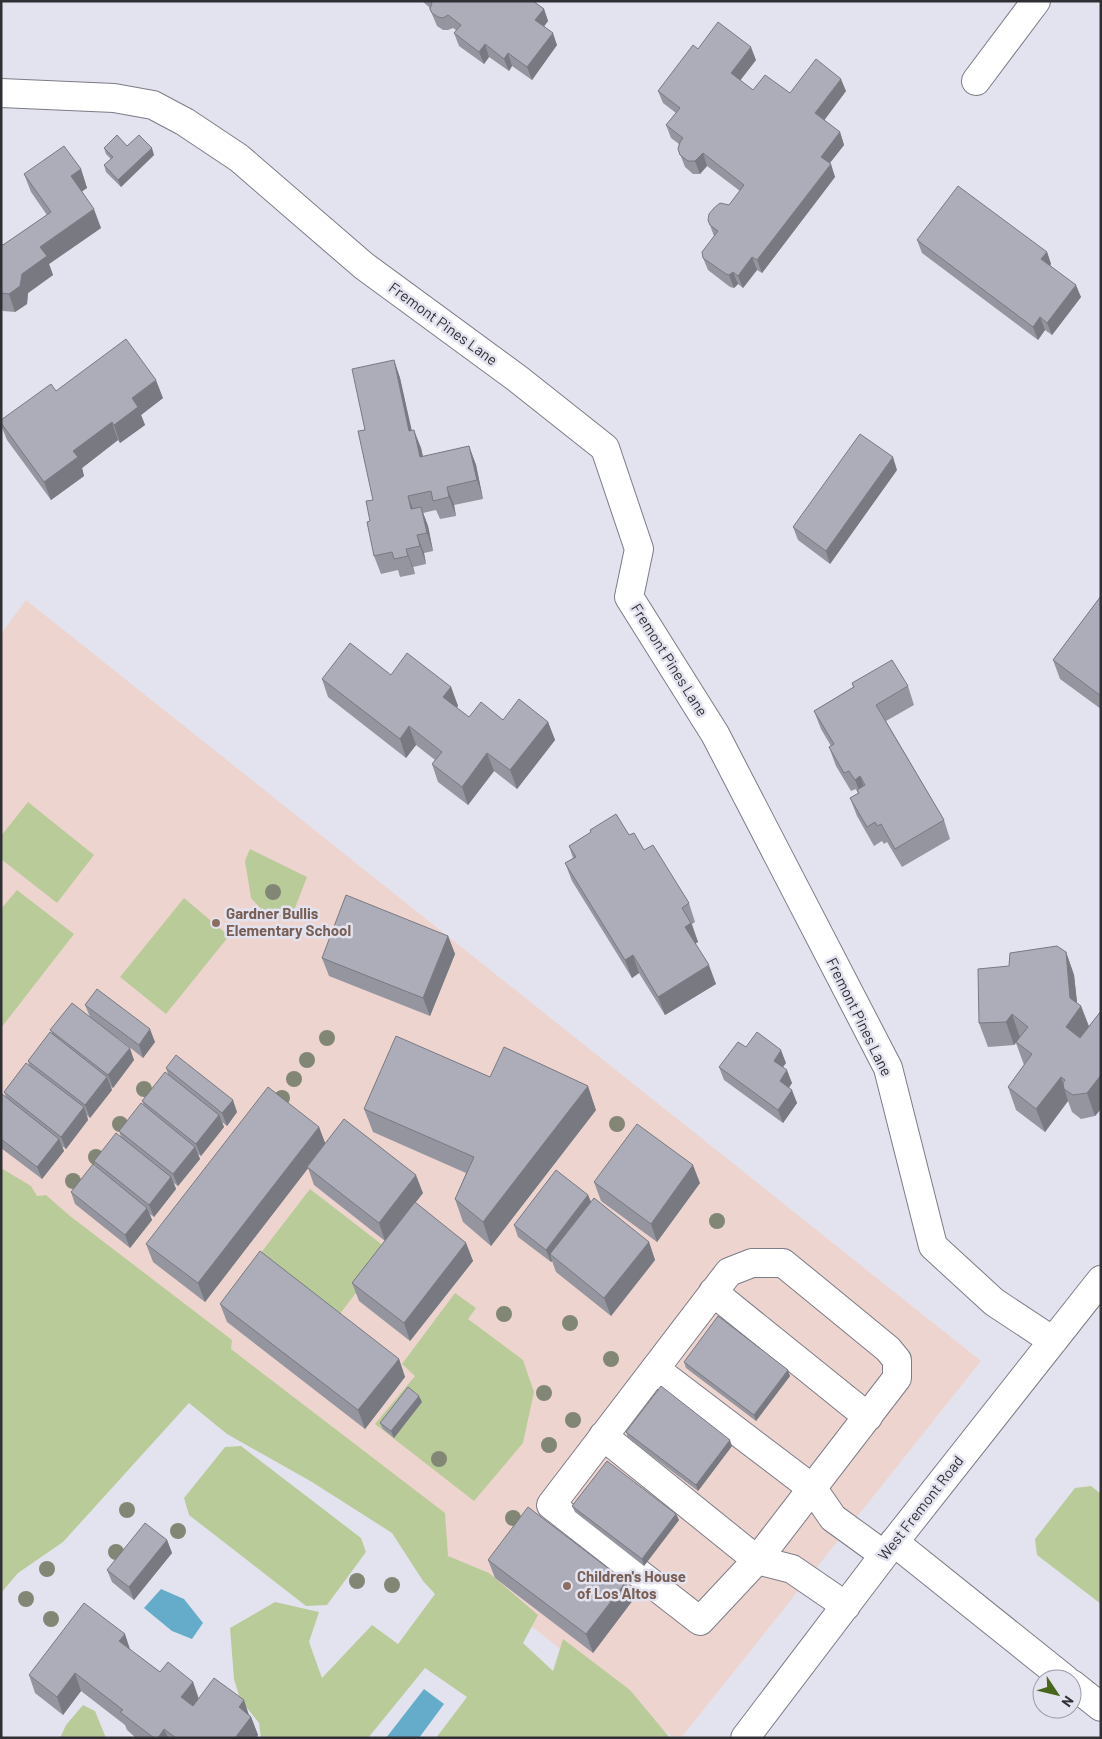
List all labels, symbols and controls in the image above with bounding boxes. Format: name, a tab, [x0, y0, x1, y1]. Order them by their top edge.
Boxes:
street label: Fremont Pines Lane	[386, 278, 501, 369]
street label: Fremont Pines Lane	[628, 600, 712, 719]
place label: Gardner Bullis Elementary School	[226, 904, 351, 939]
marker: Gardner Bullis Elementary School	[210, 917, 222, 929]
street label: Fremont Pines Lane	[823, 954, 896, 1079]
street label: West Fremont Road	[874, 1451, 967, 1563]
place label: Children's House of Los Altos	[577, 1567, 686, 1602]
marker: Children's House of Los Altos	[561, 1580, 573, 1592]
north arrow	[1032, 1669, 1082, 1719]
text: N	[1058, 1693, 1078, 1710]

